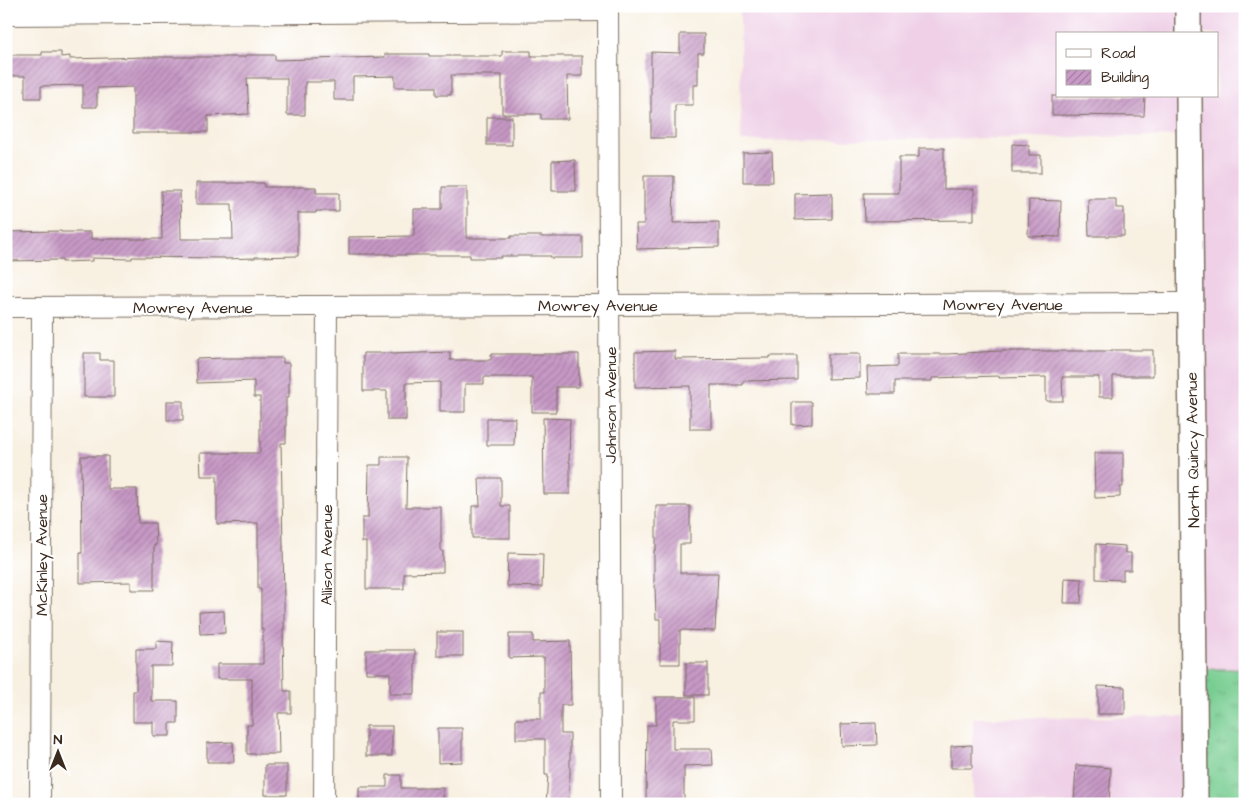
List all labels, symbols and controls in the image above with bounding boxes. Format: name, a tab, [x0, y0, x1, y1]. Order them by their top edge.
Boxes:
legend	[1056, 32, 1218, 98]
text: Road	[1101, 43, 1136, 64]
text: Building	[1101, 67, 1149, 89]
street label: Mowrey Avenue	[943, 294, 1063, 317]
street label: Mowrey Avenue	[538, 295, 658, 318]
street label: Mowrey Avenue	[133, 297, 253, 320]
street label: Johnson Avenue	[600, 346, 622, 463]
street label: North Quincy Avenue	[1181, 371, 1206, 528]
street label: McKinley Avenue	[31, 494, 54, 616]
street label: Allison Avenue	[316, 504, 338, 606]
north arrow	[32, 728, 82, 778]
text: N	[54, 730, 63, 750]

